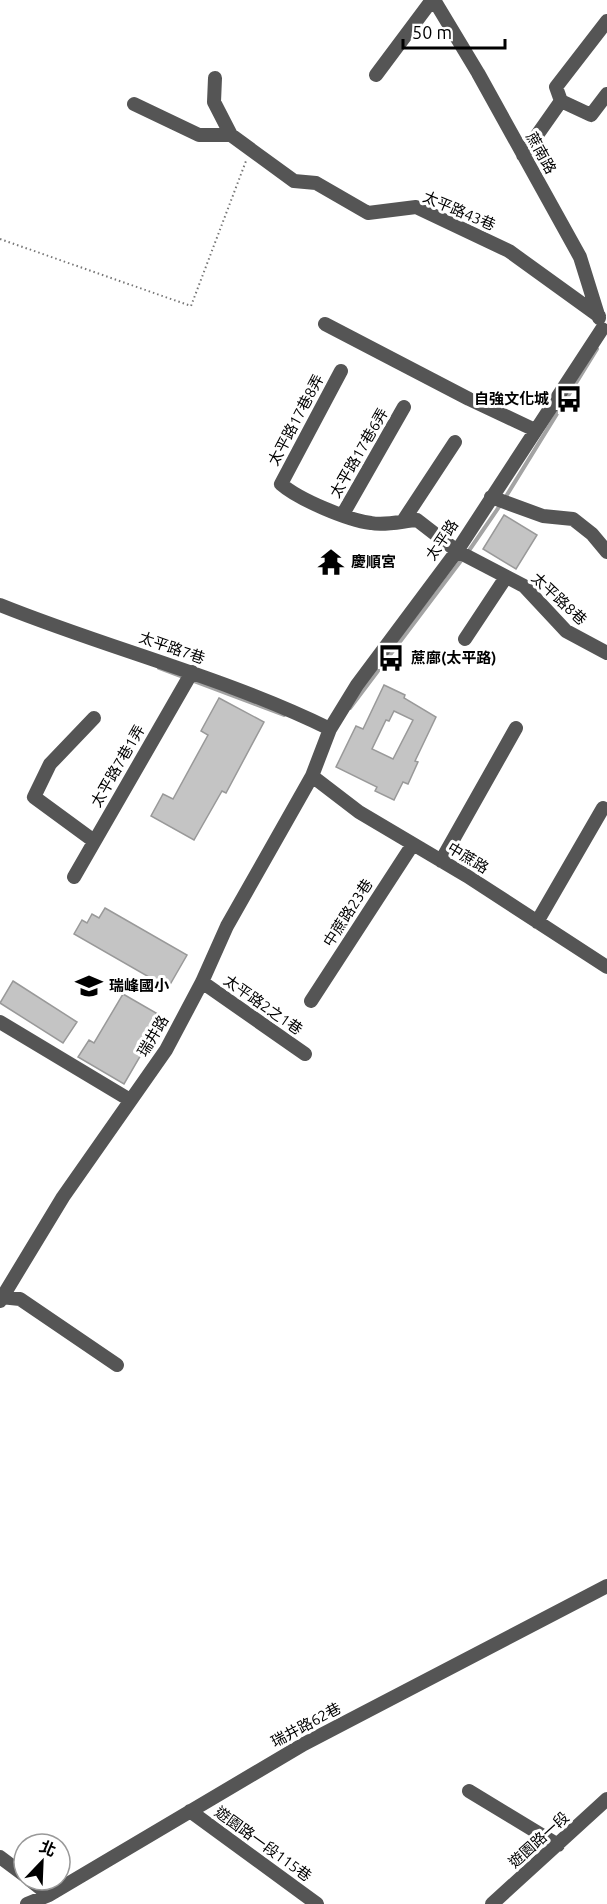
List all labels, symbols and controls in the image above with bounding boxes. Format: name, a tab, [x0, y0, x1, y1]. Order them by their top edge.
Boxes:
scale bar	[403, 12, 505, 50]
text: 50 m	[412, 22, 452, 42]
street label: 蔗南路	[523, 129, 560, 177]
street label: 太平路43巷	[420, 188, 498, 233]
street label: 太平路17巷8弄	[264, 371, 327, 468]
bus stop icon: 自強文化城	[554, 384, 584, 414]
place label: 自強文化城	[474, 390, 549, 407]
street label: 太平路17巷6弄	[326, 405, 391, 500]
street label: 太平路	[422, 516, 461, 563]
temple icon: 慶順宮	[316, 547, 346, 577]
place label: 慶順宮	[351, 553, 396, 570]
street label: 太平路8巷	[529, 569, 590, 628]
street label: 太平路7巷	[137, 628, 207, 667]
bus stop icon: 蔗廍(太平路)	[376, 643, 406, 673]
place label: 蔗廍(太平路)	[411, 649, 496, 666]
street label: 太平路7巷1弄	[87, 722, 148, 810]
street label: 中蔗路	[445, 839, 492, 876]
street label: 中蔗路23巷	[320, 876, 376, 950]
school or university icon: 瑞峰國小	[74, 971, 104, 1001]
street label: 太平路2之1巷	[221, 971, 306, 1038]
place label: 瑞峰國小	[109, 977, 170, 994]
street label: 瑞井路	[134, 1012, 171, 1059]
street label: 瑞井路62巷	[268, 1699, 344, 1750]
street label: 遊園路一段115巷	[212, 1803, 315, 1884]
street label: 遊園路一段	[505, 1808, 572, 1871]
north arrow	[12, 1832, 72, 1892]
text: 北	[37, 1837, 59, 1860]

